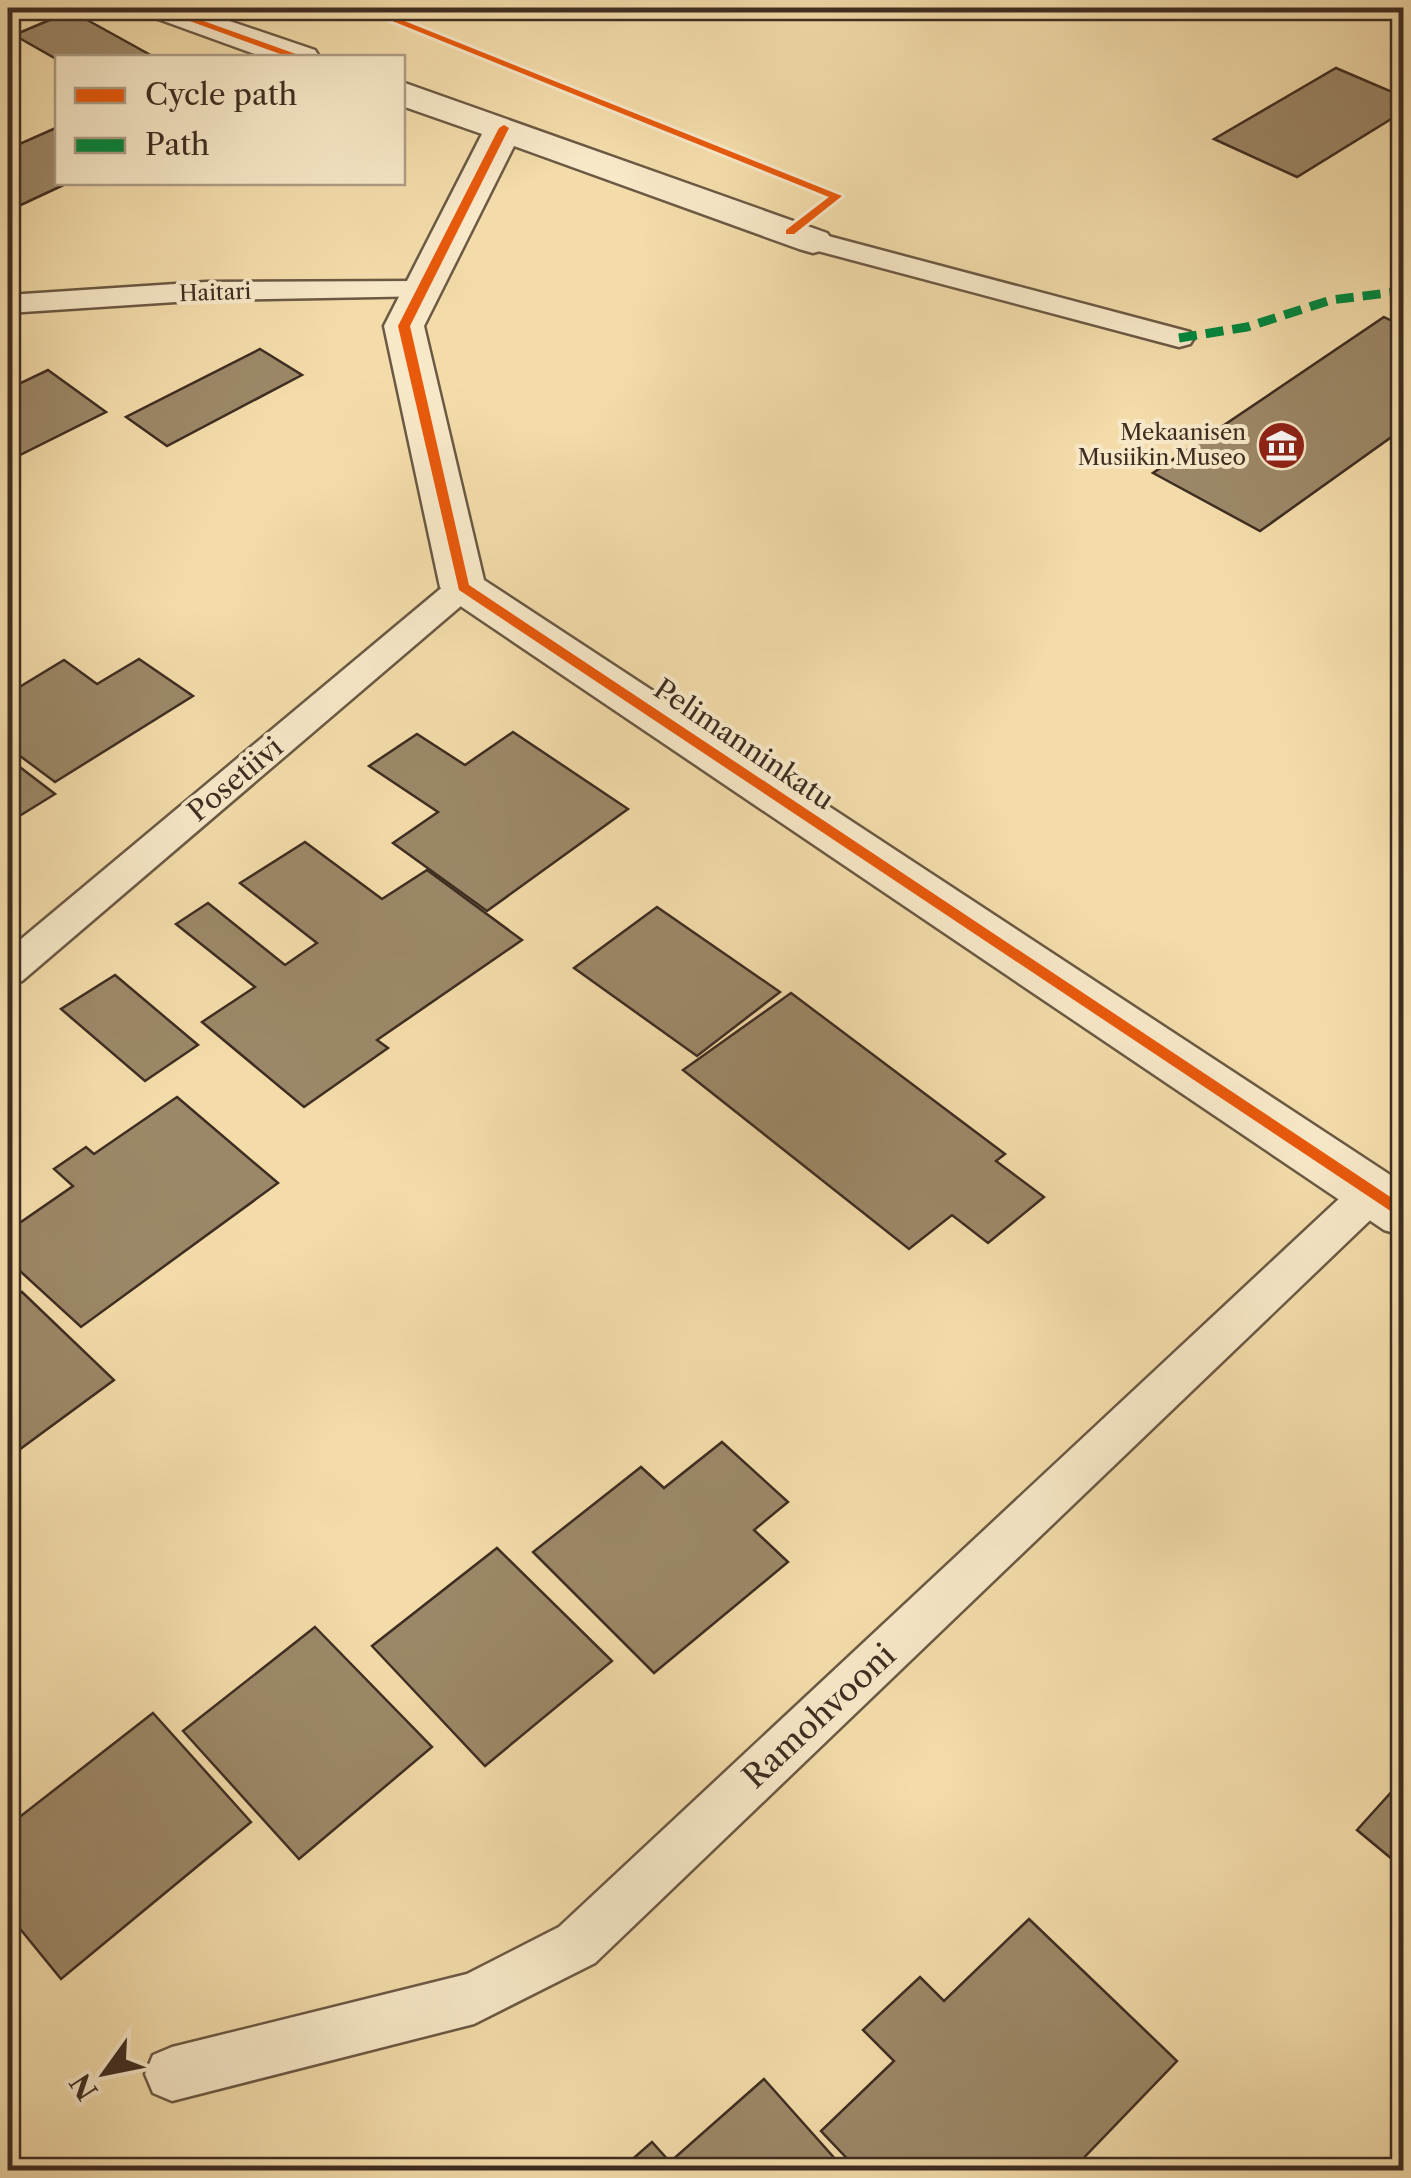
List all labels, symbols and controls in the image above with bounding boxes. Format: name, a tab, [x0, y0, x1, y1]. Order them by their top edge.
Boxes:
legend	[55, 55, 405, 185]
text: Cycle path	[145, 76, 297, 113]
text: Path	[145, 126, 210, 163]
street label: Haitari	[178, 278, 252, 307]
place label: Mekaanisen Musiikin Museo	[1078, 419, 1246, 471]
museum icon: Mekaanisen Musiikin Museo	[1255, 419, 1307, 471]
street label: Pelimanninkatu	[648, 671, 840, 817]
street label: Posetiivi	[181, 730, 289, 828]
street label: Ramohvooni	[734, 1635, 903, 1796]
north arrow	[55, 2023, 155, 2123]
text: N	[63, 2067, 105, 2106]

